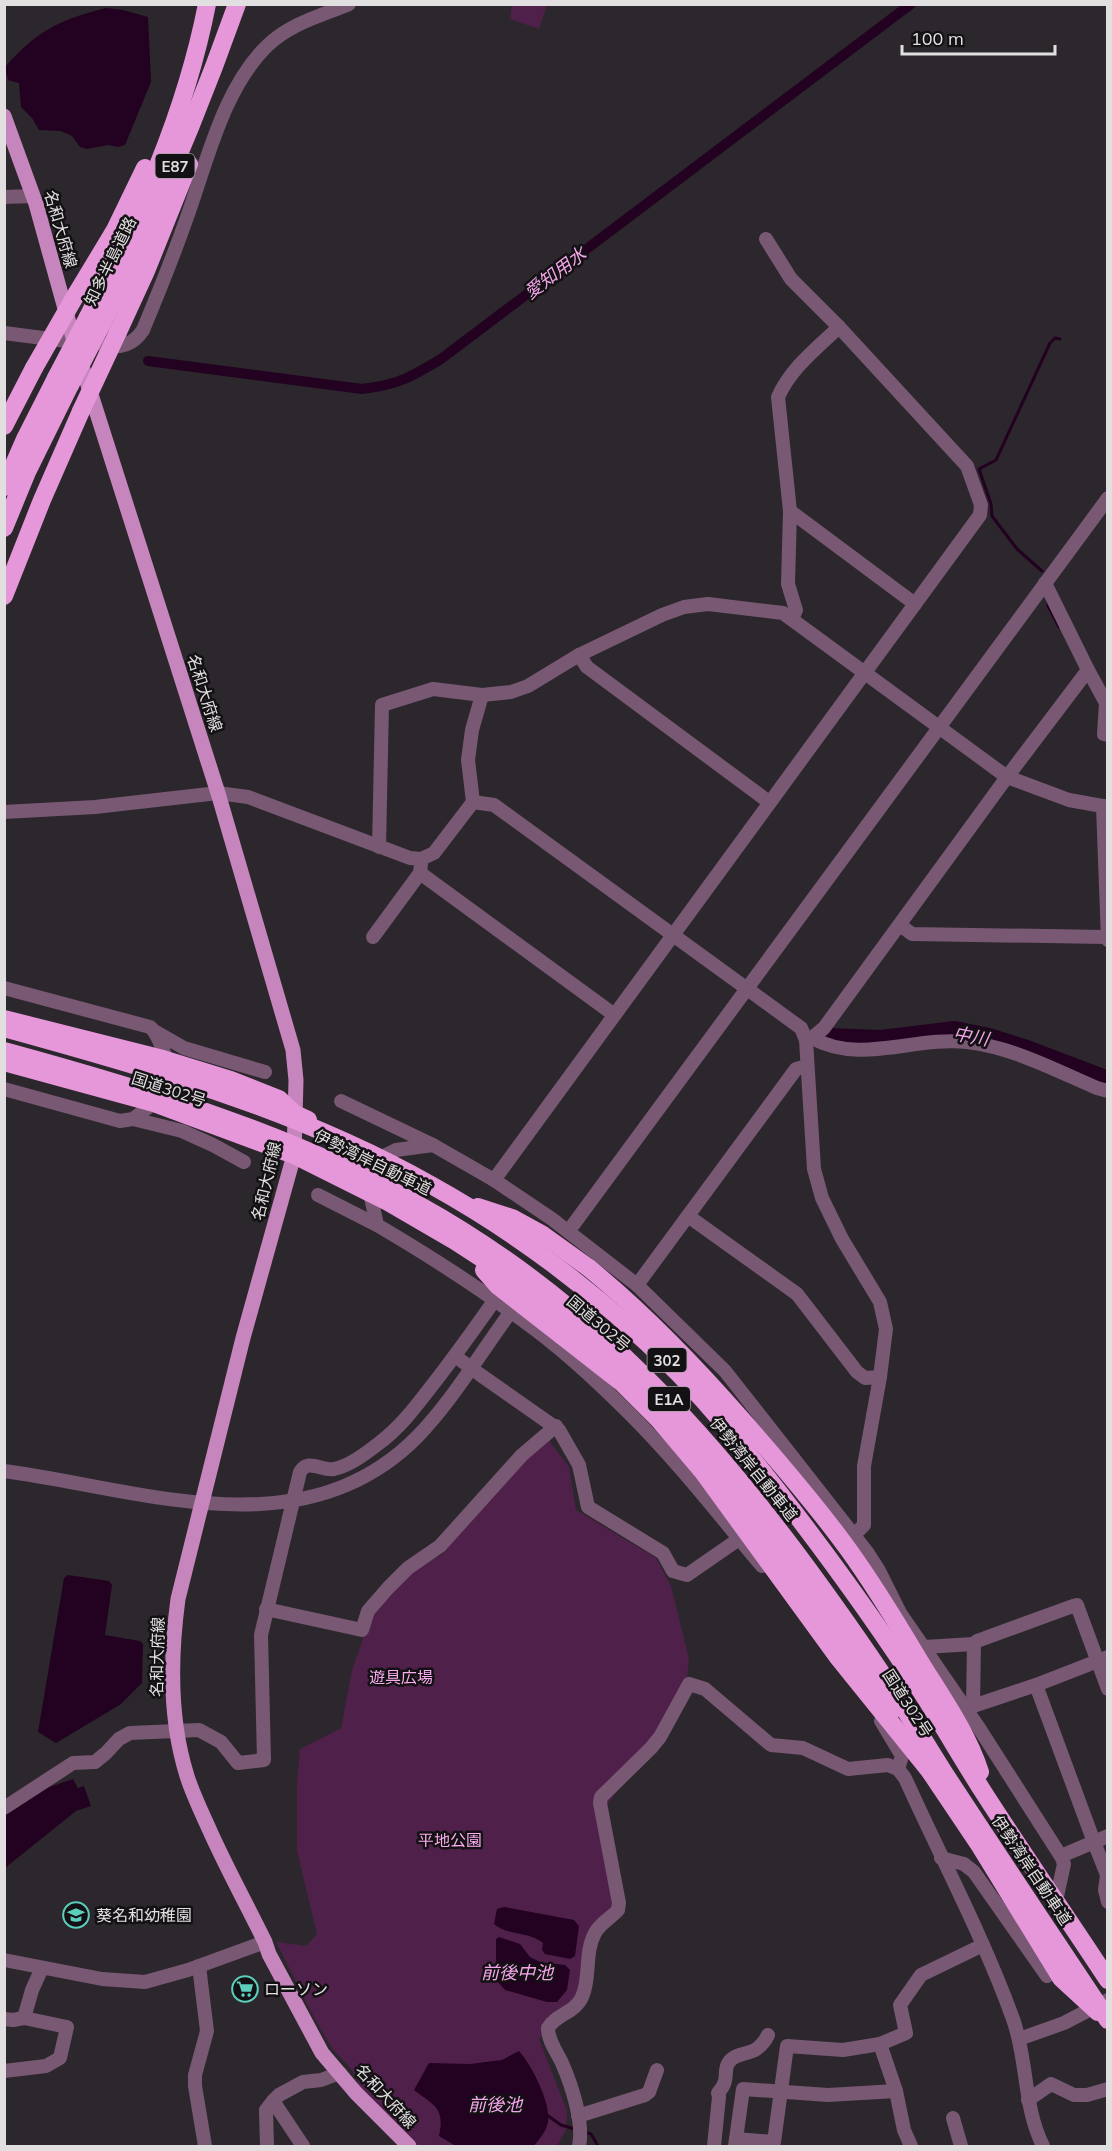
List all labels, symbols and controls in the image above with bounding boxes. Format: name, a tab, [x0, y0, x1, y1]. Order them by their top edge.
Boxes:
scale bar	[902, 18, 1055, 56]
text: 100 m	[911, 27, 964, 50]
road number: E87	[156, 154, 195, 178]
street label: 名和大府線	[40, 188, 82, 270]
street label: 知多半島道路	[80, 213, 140, 309]
water label: 愛知用水	[519, 241, 592, 304]
street label: 名和大府線	[183, 652, 227, 734]
water label: 中川	[951, 1022, 993, 1051]
street label: 国道302号	[129, 1068, 209, 1110]
street label: 伊勢湾岸自動車道	[311, 1125, 435, 1199]
street label: 名和大府線	[247, 1140, 285, 1222]
street label: 国道302号	[563, 1291, 635, 1355]
road number: 302	[648, 1348, 686, 1372]
road number: E1A	[648, 1387, 690, 1411]
street label: 伊勢湾岸自動車道	[706, 1413, 802, 1525]
street label: 名和大府線	[146, 1617, 168, 1697]
street label: 国道302号	[879, 1665, 937, 1741]
park label: 遊具広場	[369, 1667, 433, 1687]
street label: 伊勢湾岸自動車道	[988, 1811, 1076, 1929]
park label: 平地公園	[418, 1830, 482, 1850]
school or university icon: 葵名和幼稚園	[61, 1900, 91, 1930]
place label: 葵名和幼稚園	[96, 1905, 192, 1925]
water label: 前後中池	[481, 1961, 555, 1984]
supermarket icon: ローソン	[230, 1974, 260, 2004]
place label: ローソン	[264, 1979, 328, 1999]
street label: 名和大府線	[351, 2060, 421, 2132]
water label: 前後池	[468, 2093, 524, 2116]

